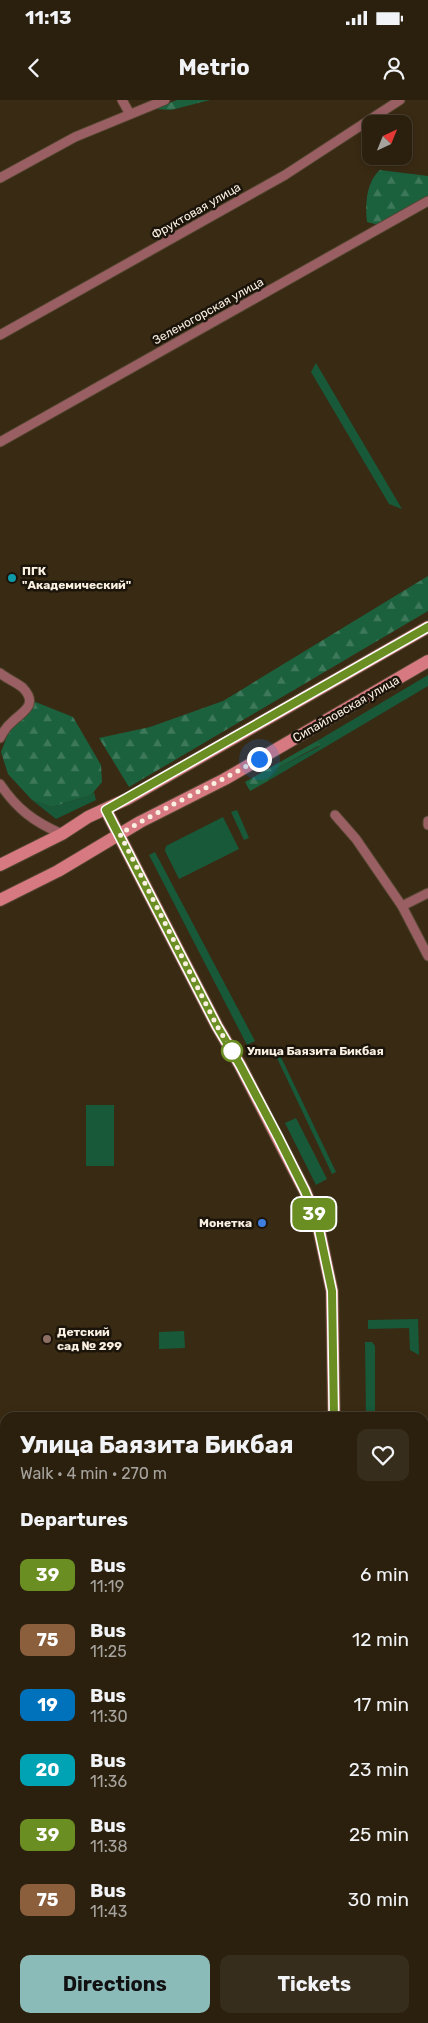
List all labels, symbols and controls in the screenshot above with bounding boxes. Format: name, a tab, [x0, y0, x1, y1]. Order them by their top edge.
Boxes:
text: 11:13	[25, 6, 71, 29]
icon: back	[20, 54, 48, 82]
text: Metrio	[178, 54, 250, 81]
icon: person	[380, 54, 408, 82]
north arrow	[362, 115, 412, 165]
map controls	[362, 115, 412, 165]
street label: Фруктовая улица	[149, 180, 243, 242]
street label: Зеленогорская улица	[150, 275, 266, 347]
place label: ПГК "Академический"	[22, 564, 131, 592]
marker: ПГК "Академический"	[6, 572, 18, 584]
street label: Сипайловская улица	[290, 673, 402, 745]
your location	[247, 747, 272, 772]
marker: Улица Баязита Бикбая	[221, 1040, 243, 1062]
place label: Улица Баязита Бикбая	[247, 1044, 384, 1058]
line badge: 39	[292, 1198, 336, 1230]
text: 39	[302, 1203, 326, 1225]
place label: Монетка	[199, 1216, 252, 1230]
marker: Монетка	[256, 1217, 268, 1229]
place label: Детский сад № 299	[57, 1325, 122, 1353]
marker: Детский сад № 299	[41, 1333, 53, 1345]
button: heart	[357, 1429, 409, 1481]
text: Улица Баязита Бикбая	[20, 1431, 293, 1459]
text: Walk · 4 min · 270 m	[20, 1464, 167, 1483]
text: Departures	[20, 1508, 128, 1531]
text: Bus	[90, 1554, 126, 1577]
text: 6 min	[360, 1563, 409, 1586]
text: 39	[36, 1564, 59, 1586]
text: 11:19	[90, 1577, 124, 1596]
text: Bus	[90, 1619, 126, 1642]
text: 12 min	[352, 1628, 409, 1651]
text: 75	[37, 1629, 58, 1651]
text: 11:25	[90, 1642, 127, 1661]
text: Bus	[90, 1684, 126, 1707]
text: 17 min	[353, 1693, 409, 1716]
text: 19	[37, 1694, 58, 1716]
text: 11:30	[90, 1707, 128, 1726]
text: Bus	[90, 1749, 126, 1772]
text: 23 min	[349, 1758, 409, 1781]
text: 20	[36, 1759, 59, 1781]
text: 11:36	[90, 1772, 127, 1791]
text: Bus	[90, 1814, 126, 1837]
text: 25 min	[349, 1823, 409, 1846]
text: 39	[36, 1824, 59, 1846]
text: 11:38	[90, 1837, 128, 1856]
text: Bus	[90, 1879, 126, 1902]
text: 30 min	[348, 1888, 409, 1911]
text: 75	[37, 1889, 58, 1911]
text: 11:43	[90, 1902, 127, 1921]
button: Directions	[20, 1955, 210, 2013]
button: Tickets	[220, 1955, 409, 2013]

